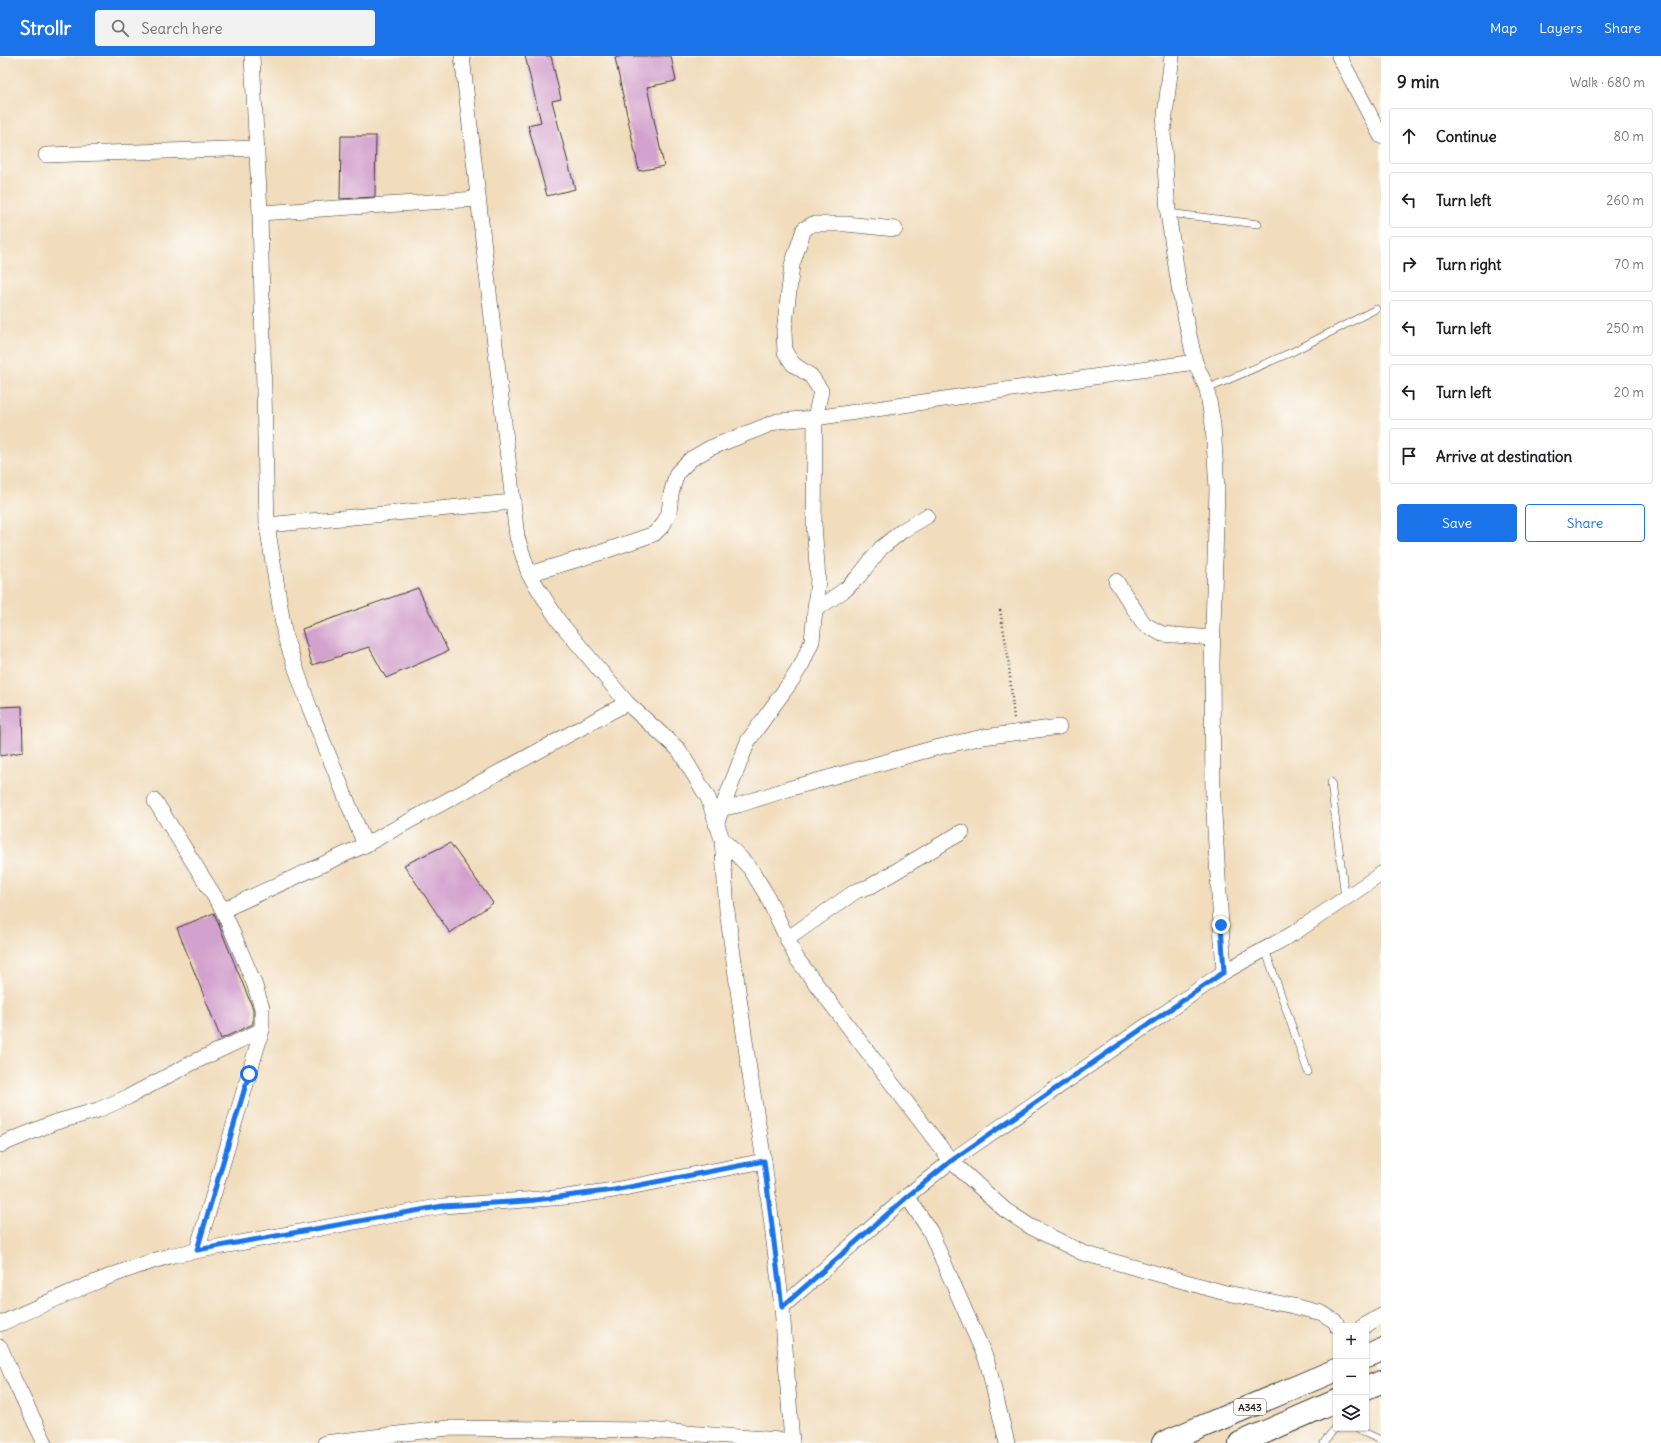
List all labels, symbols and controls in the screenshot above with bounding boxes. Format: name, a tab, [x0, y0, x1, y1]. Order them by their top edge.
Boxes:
search box	[95, 10, 375, 46]
text: Strollr	[20, 16, 71, 40]
icon: search	[109, 17, 131, 39]
text: Search here	[141, 19, 223, 38]
text: Map	[1490, 19, 1517, 37]
text: Layers	[1539, 19, 1582, 37]
text: Share	[1604, 19, 1641, 37]
text: 9 min	[1397, 71, 1439, 93]
text: Walk · 680 m	[1570, 74, 1645, 91]
icon: ahead	[1398, 125, 1420, 147]
text: Continue	[1436, 127, 1497, 146]
text: 80 m	[1613, 128, 1644, 145]
icon: left	[1398, 189, 1420, 211]
text: Turn left	[1436, 191, 1491, 210]
text: 260 m	[1606, 192, 1644, 209]
icon: right	[1398, 253, 1420, 275]
text: Turn right	[1436, 255, 1501, 274]
text: 70 m	[1615, 256, 1644, 273]
icon: left	[1398, 317, 1420, 339]
text: Turn left	[1436, 319, 1491, 338]
text: 250 m	[1606, 320, 1644, 337]
icon: left	[1398, 381, 1420, 403]
text: Turn left	[1436, 383, 1491, 402]
text: 20 m	[1614, 384, 1644, 401]
icon: arrive	[1398, 445, 1420, 467]
text: Arrive at destination	[1436, 447, 1572, 466]
button: Save	[1397, 504, 1517, 542]
button: Share	[1525, 504, 1645, 542]
route end	[1212, 916, 1230, 934]
route start	[240, 1065, 258, 1083]
map controls	[1333, 1323, 1369, 1431]
button: +	[1333, 1323, 1369, 1359]
button: −	[1333, 1359, 1369, 1395]
button: layers	[1333, 1395, 1369, 1431]
road number: A343	[1234, 1399, 1266, 1415]

